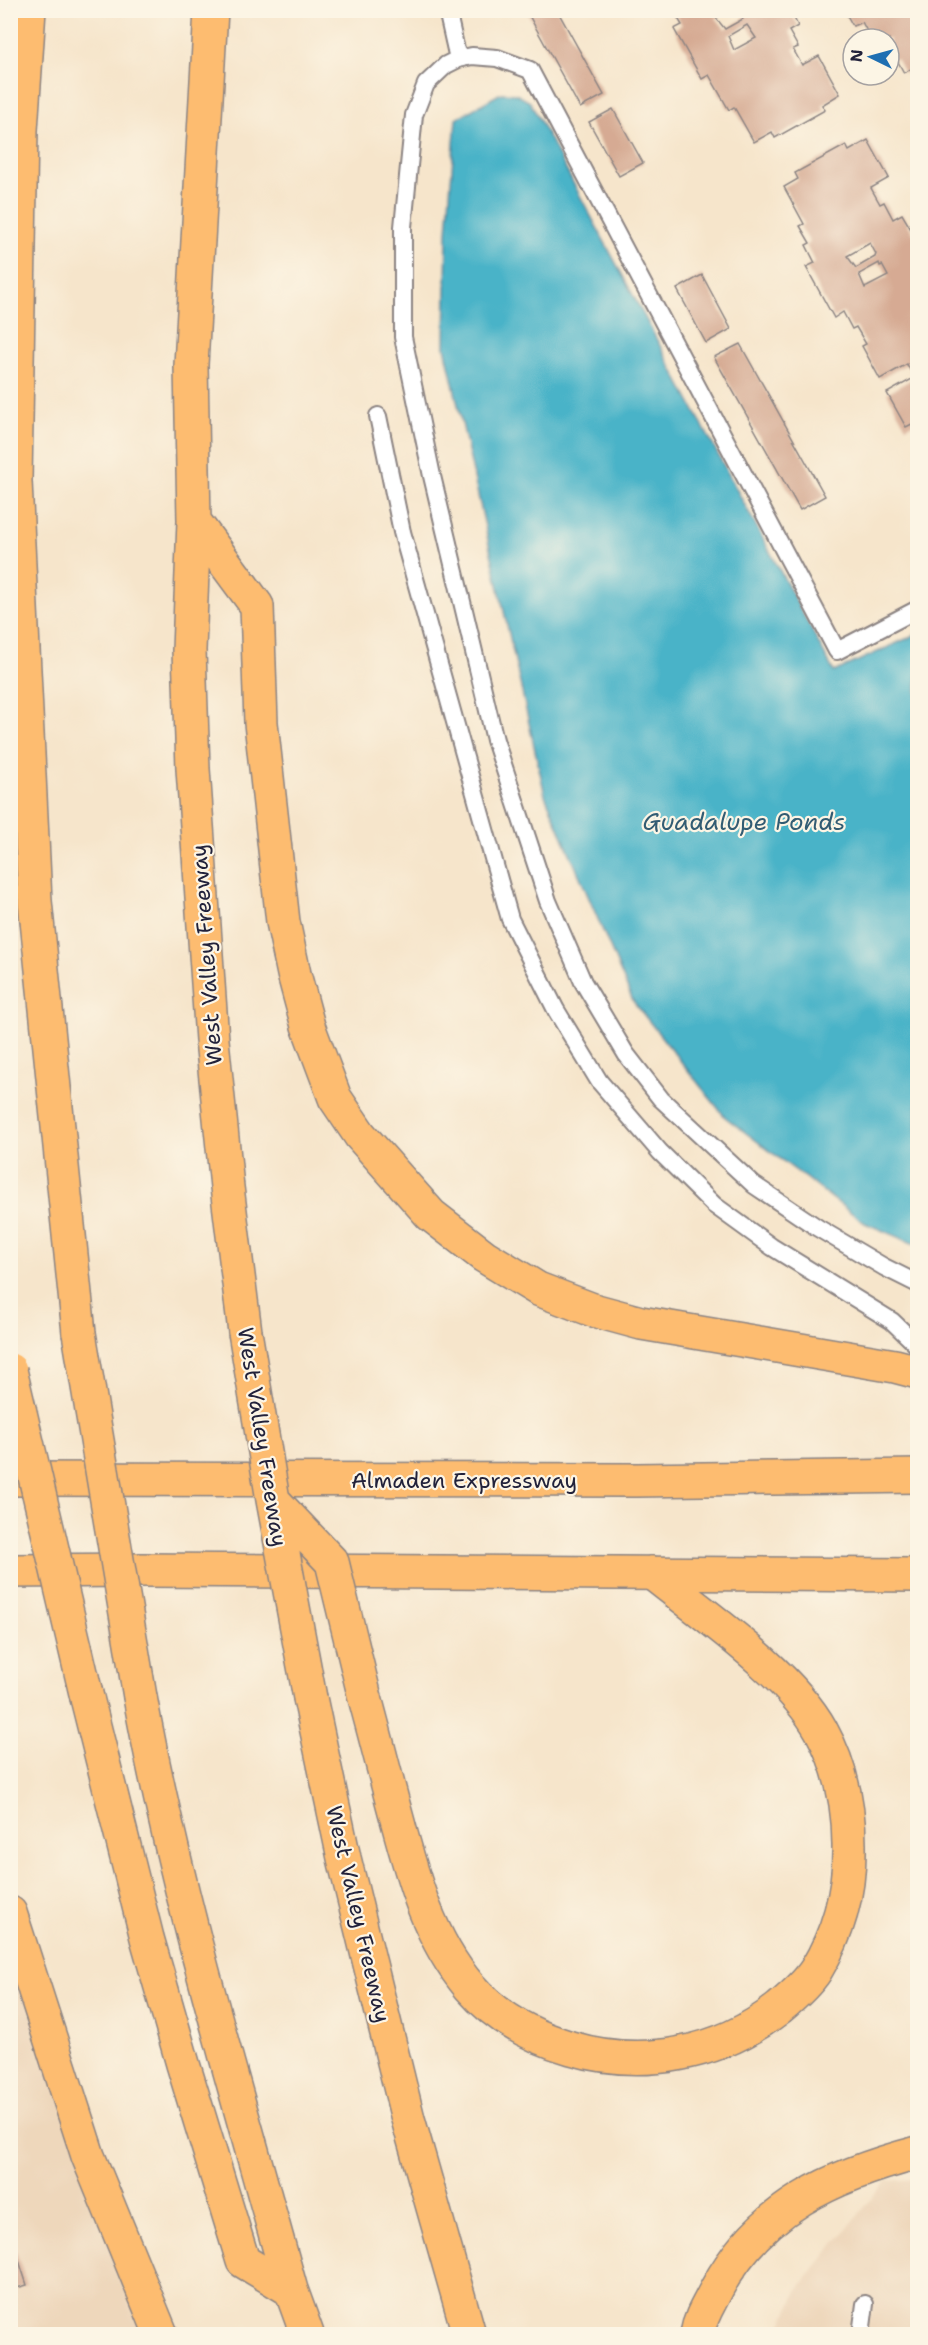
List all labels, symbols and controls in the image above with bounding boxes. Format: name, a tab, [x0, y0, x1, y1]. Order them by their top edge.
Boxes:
north arrow	[841, 27, 901, 87]
text: N	[846, 49, 868, 63]
water label: Guadalupe Ponds	[643, 806, 845, 838]
street label: West Valley Freeway	[184, 843, 229, 1066]
street label: West Valley Freeway	[231, 1325, 294, 1549]
street label: Almaden Expressway	[351, 1466, 577, 1495]
street label: West Valley Freeway	[319, 1803, 398, 2025]

